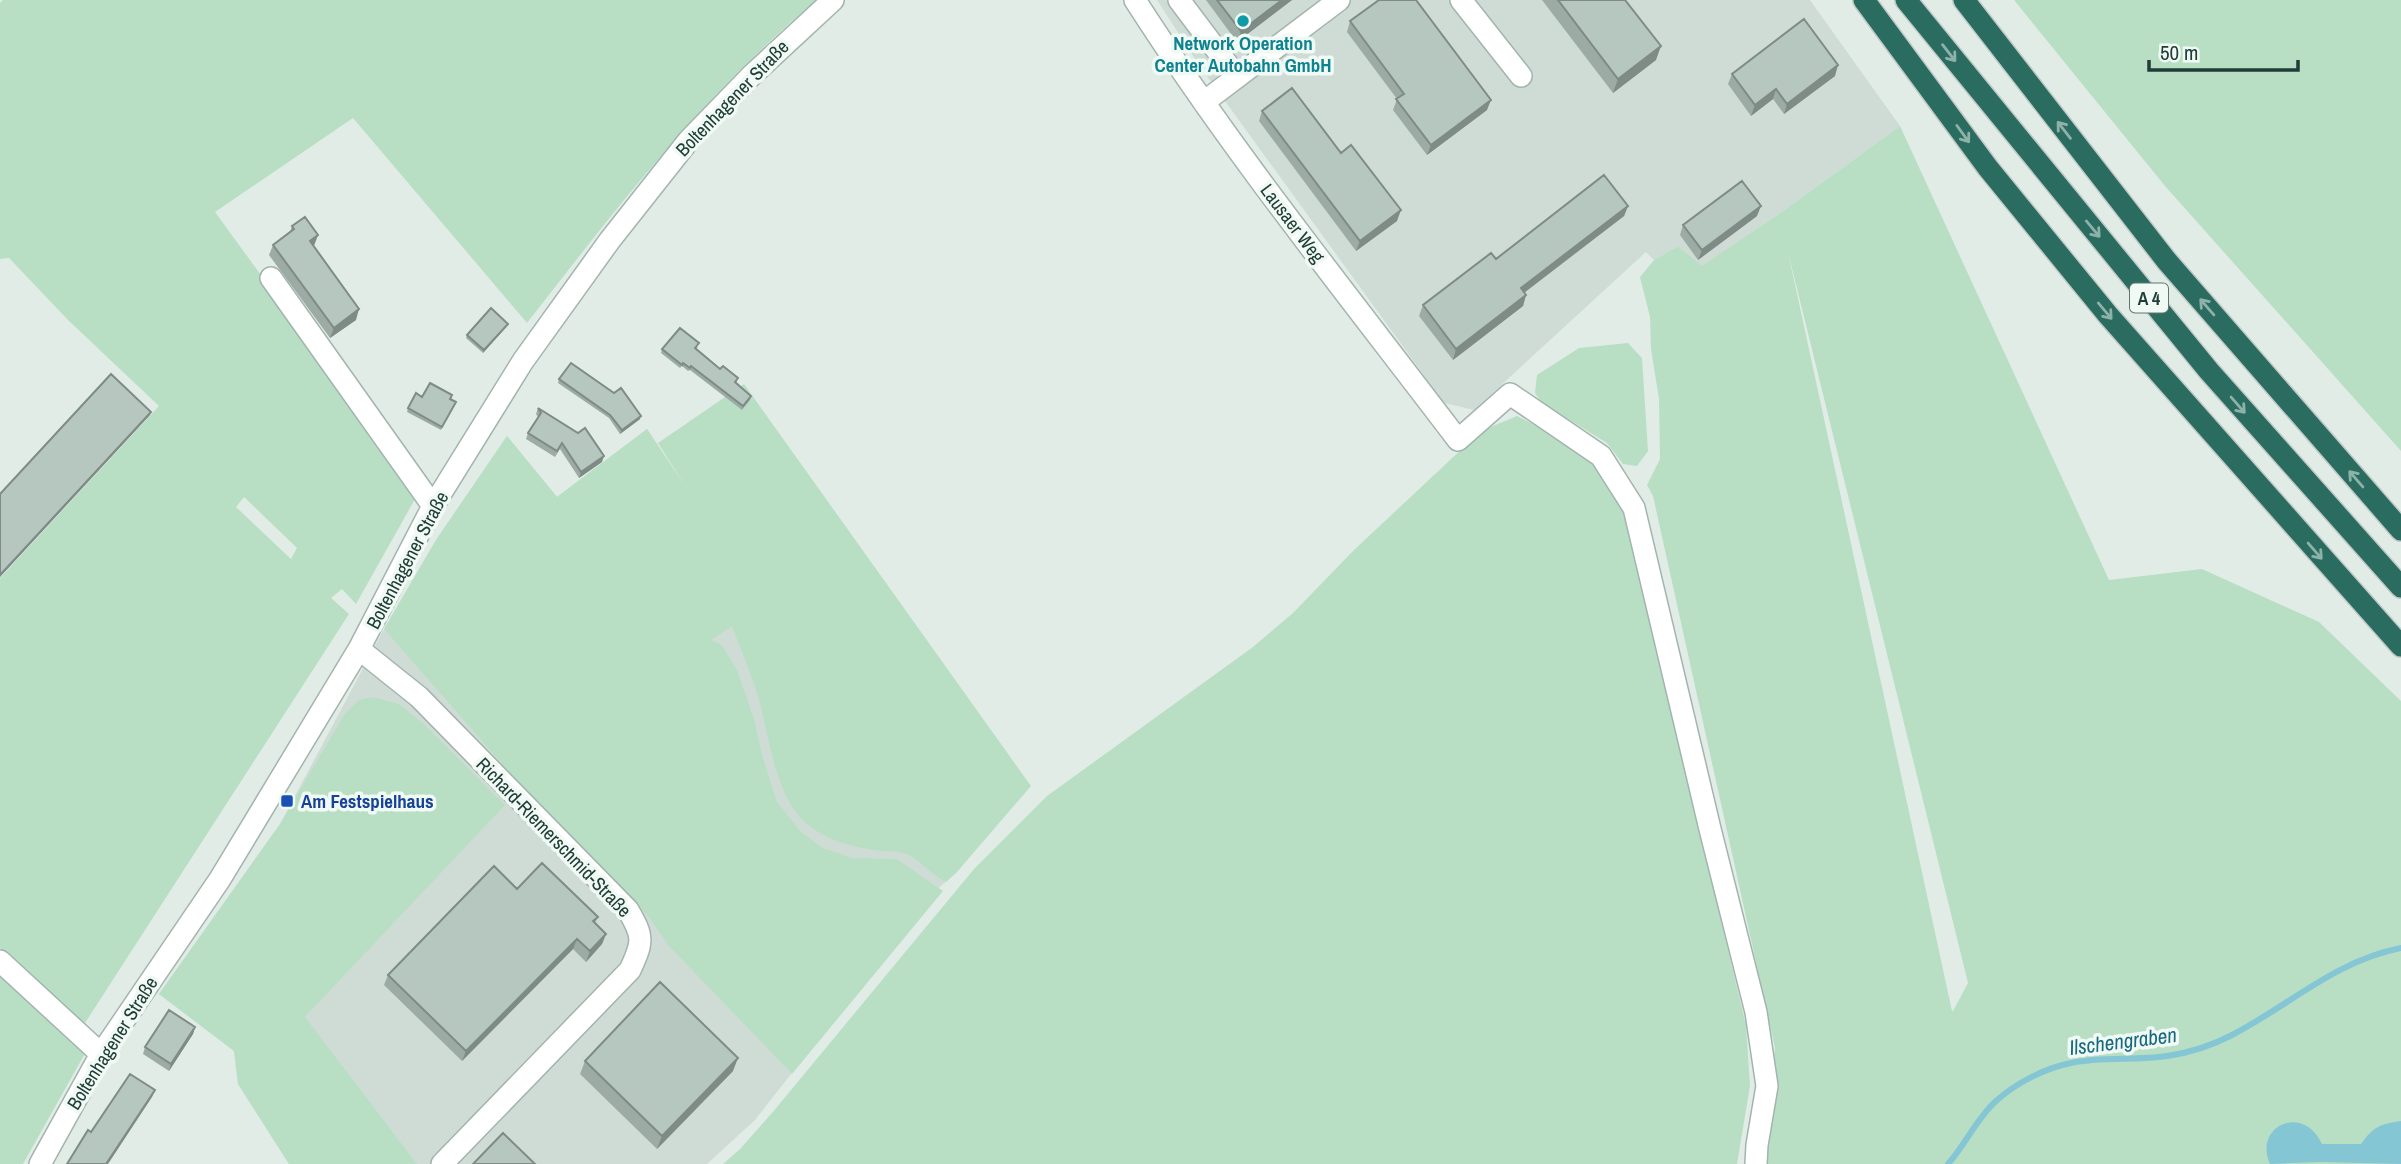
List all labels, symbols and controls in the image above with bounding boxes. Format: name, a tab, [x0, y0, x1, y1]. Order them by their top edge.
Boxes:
marker: Network Operation Center Autobahn GmbH	[1235, 13, 1251, 29]
scale bar	[2149, 28, 2298, 72]
place label: Network Operation Center Autobahn GmbH	[1155, 30, 1331, 78]
street label: Boltenhagener Straße	[670, 34, 794, 162]
text: 50 m	[2160, 38, 2198, 67]
one-way arrow	[1941, 44, 1956, 62]
one-way arrow	[2057, 121, 2072, 139]
one-way arrow	[1955, 124, 1970, 143]
street label: Lausaer Weg	[1255, 178, 1331, 268]
one-way arrow	[2085, 220, 2101, 238]
road number: A 4	[2130, 284, 2168, 312]
one-way arrow	[2199, 298, 2215, 316]
one-way arrow	[2097, 301, 2113, 319]
one-way arrow	[2230, 395, 2246, 413]
one-way arrow	[2348, 470, 2364, 488]
street label: Boltenhagener Straße	[360, 487, 454, 633]
one-way arrow	[2307, 542, 2323, 560]
street label: Richard-Riemerschmid-Straße	[471, 751, 637, 923]
place label: Am Festspielhaus	[301, 788, 434, 814]
marker: Am Festspielhaus	[279, 793, 295, 809]
street label: Boltenhagener Straße	[61, 971, 163, 1115]
water label: Ilschengraben	[2068, 1020, 2178, 1062]

